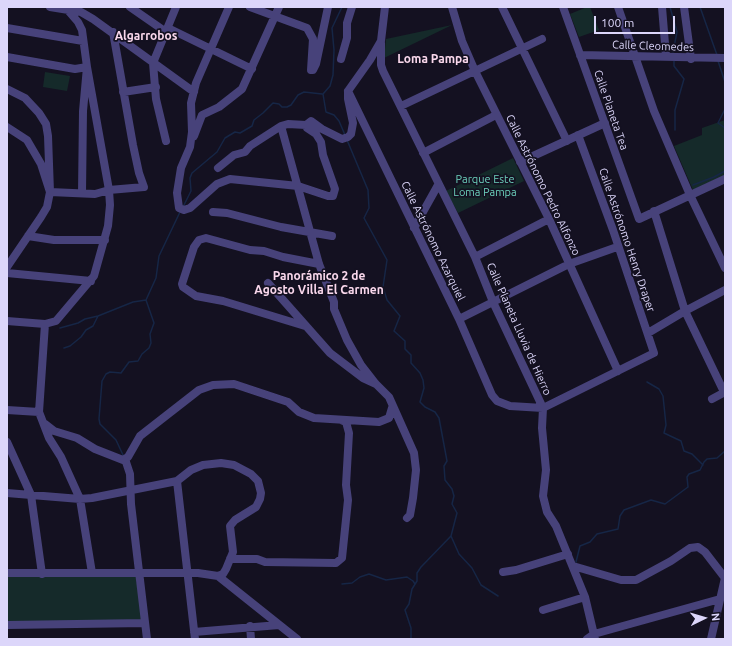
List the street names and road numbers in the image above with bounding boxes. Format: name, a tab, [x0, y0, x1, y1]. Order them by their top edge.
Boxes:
street label: Calle Cleomedes	[612, 38, 694, 54]
street label: Calle Planeta Tea	[591, 68, 631, 152]
street label: Calle Astrónomo Pedro Alfonzo	[503, 112, 583, 258]
street label: Calle Astrónomo Henry Draper	[596, 166, 658, 314]
street label: Calle Astrónomo Azarquiel	[398, 179, 468, 303]
street label: Calle Planeta Lluvia de Hierro	[484, 261, 554, 397]

